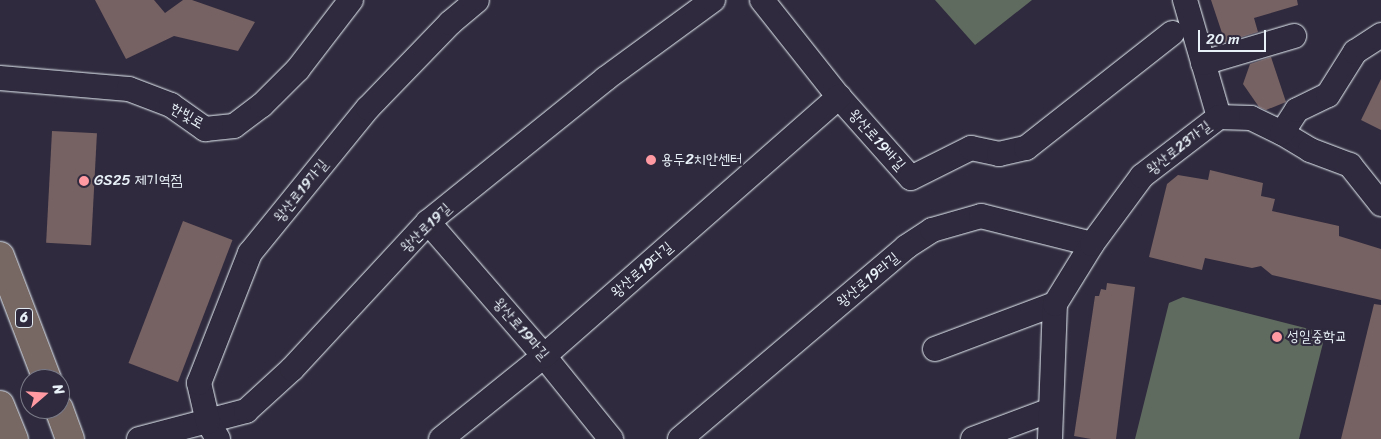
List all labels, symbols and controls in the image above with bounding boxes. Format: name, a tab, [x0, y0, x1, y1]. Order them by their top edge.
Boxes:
scale bar	[1201, 20, 1268, 52]
text: 20 m	[1206, 26, 1240, 52]
street label: 한빛로	[167, 99, 207, 133]
street label: 왕산로19바길	[845, 106, 909, 174]
street label: 왕산로23가길	[1143, 117, 1215, 179]
place label: 용두2치안센터	[661, 151, 742, 169]
marker: 용두2치안센터	[645, 154, 657, 166]
street label: 왕산로19가길	[270, 156, 332, 226]
place label: GS25 제기역점	[94, 172, 183, 190]
marker: GS25 제기역점	[78, 175, 90, 187]
street label: 왕산로19길	[397, 199, 455, 257]
street label: 왕산로19다길	[607, 238, 677, 302]
street label: 왕산로19라길	[833, 249, 903, 311]
street label: 왕산로19마길	[489, 294, 553, 364]
road number: 6	[14, 306, 34, 330]
place label: 성일중학교	[1287, 328, 1347, 346]
marker: 성일중학교	[1271, 331, 1283, 343]
north arrow	[20, 369, 70, 419]
text: N	[45, 381, 72, 398]

